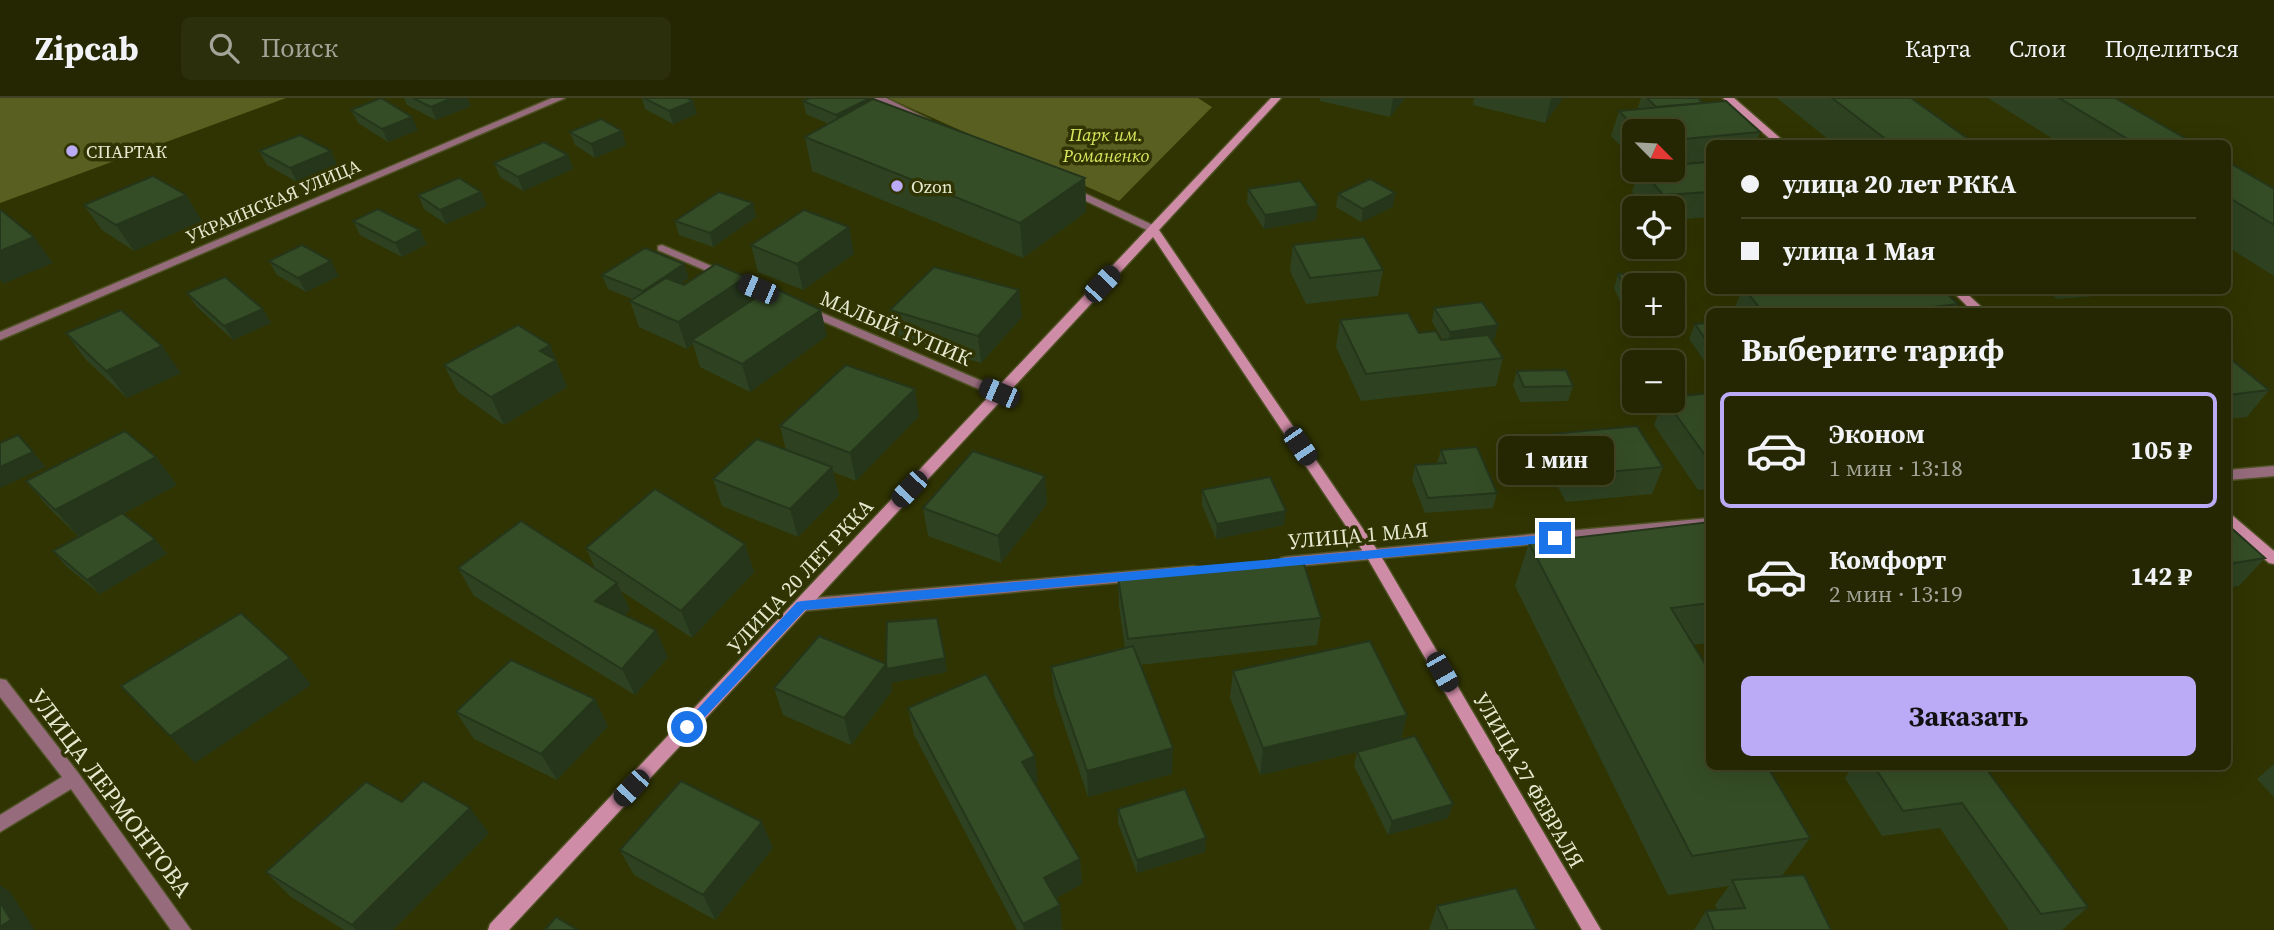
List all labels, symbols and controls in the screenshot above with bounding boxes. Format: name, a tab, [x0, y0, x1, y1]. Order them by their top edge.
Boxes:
search box	[181, 17, 671, 80]
text: Zipcab	[35, 26, 139, 71]
icon: search	[205, 29, 243, 67]
text: Поиск	[261, 30, 338, 66]
text: Карта	[1905, 32, 1971, 65]
text: Слои	[2009, 32, 2066, 65]
text: Поделиться	[2104, 32, 2239, 65]
north arrow	[1622, 119, 1685, 182]
map controls	[1622, 119, 1685, 413]
park label: Парк им. Романенко	[1062, 122, 1149, 168]
place label: СПАРТАК	[86, 139, 167, 164]
marker: СПАРТАК	[64, 143, 80, 159]
street label: УКРАИНСКАЯ УЛИЦА	[182, 153, 364, 249]
text: улица 20 лет РККА	[1783, 166, 2016, 202]
place label: Ozon	[911, 174, 953, 199]
marker: Ozon	[889, 178, 905, 194]
button: locate	[1622, 196, 1685, 259]
text: улица 1 Мая	[1783, 233, 1935, 269]
car	[1080, 261, 1125, 307]
car	[735, 271, 782, 307]
button: +	[1622, 273, 1685, 336]
street label: МАЛЫЙ ТУПИК	[816, 283, 976, 373]
text: Выберите тариф	[1741, 328, 2004, 372]
button: −	[1622, 350, 1685, 413]
car	[976, 375, 1023, 411]
text: Эконом	[1829, 416, 1925, 452]
icon: car	[1745, 419, 1808, 482]
car	[1280, 423, 1321, 469]
text: 105 ₽	[2130, 432, 2192, 468]
callout: 1 мин	[1497, 436, 1613, 486]
text: 1 мин	[1524, 444, 1588, 476]
text: 1 мин · 13:18	[1829, 452, 1963, 484]
car	[887, 466, 932, 512]
street label: УЛИЦА 20 ЛЕТ РККА	[720, 492, 880, 660]
street label: УЛИЦА 1 МАЯ	[1287, 514, 1429, 556]
route end	[1539, 522, 1571, 554]
text: Комфорт	[1829, 542, 1946, 578]
icon: car	[1745, 545, 1808, 608]
text: 142 ₽	[2130, 558, 2192, 594]
text: 2 мин · 13:19	[1829, 578, 1963, 610]
car	[1423, 649, 1462, 695]
button: Заказать	[1741, 676, 2196, 756]
street label: УЛИЦА ЛЕРМОНТОВА	[22, 682, 200, 904]
street label: УЛИЦА 27 ФЕВРАЛЯ	[1467, 687, 1591, 873]
route start	[671, 711, 703, 743]
car	[609, 765, 654, 811]

